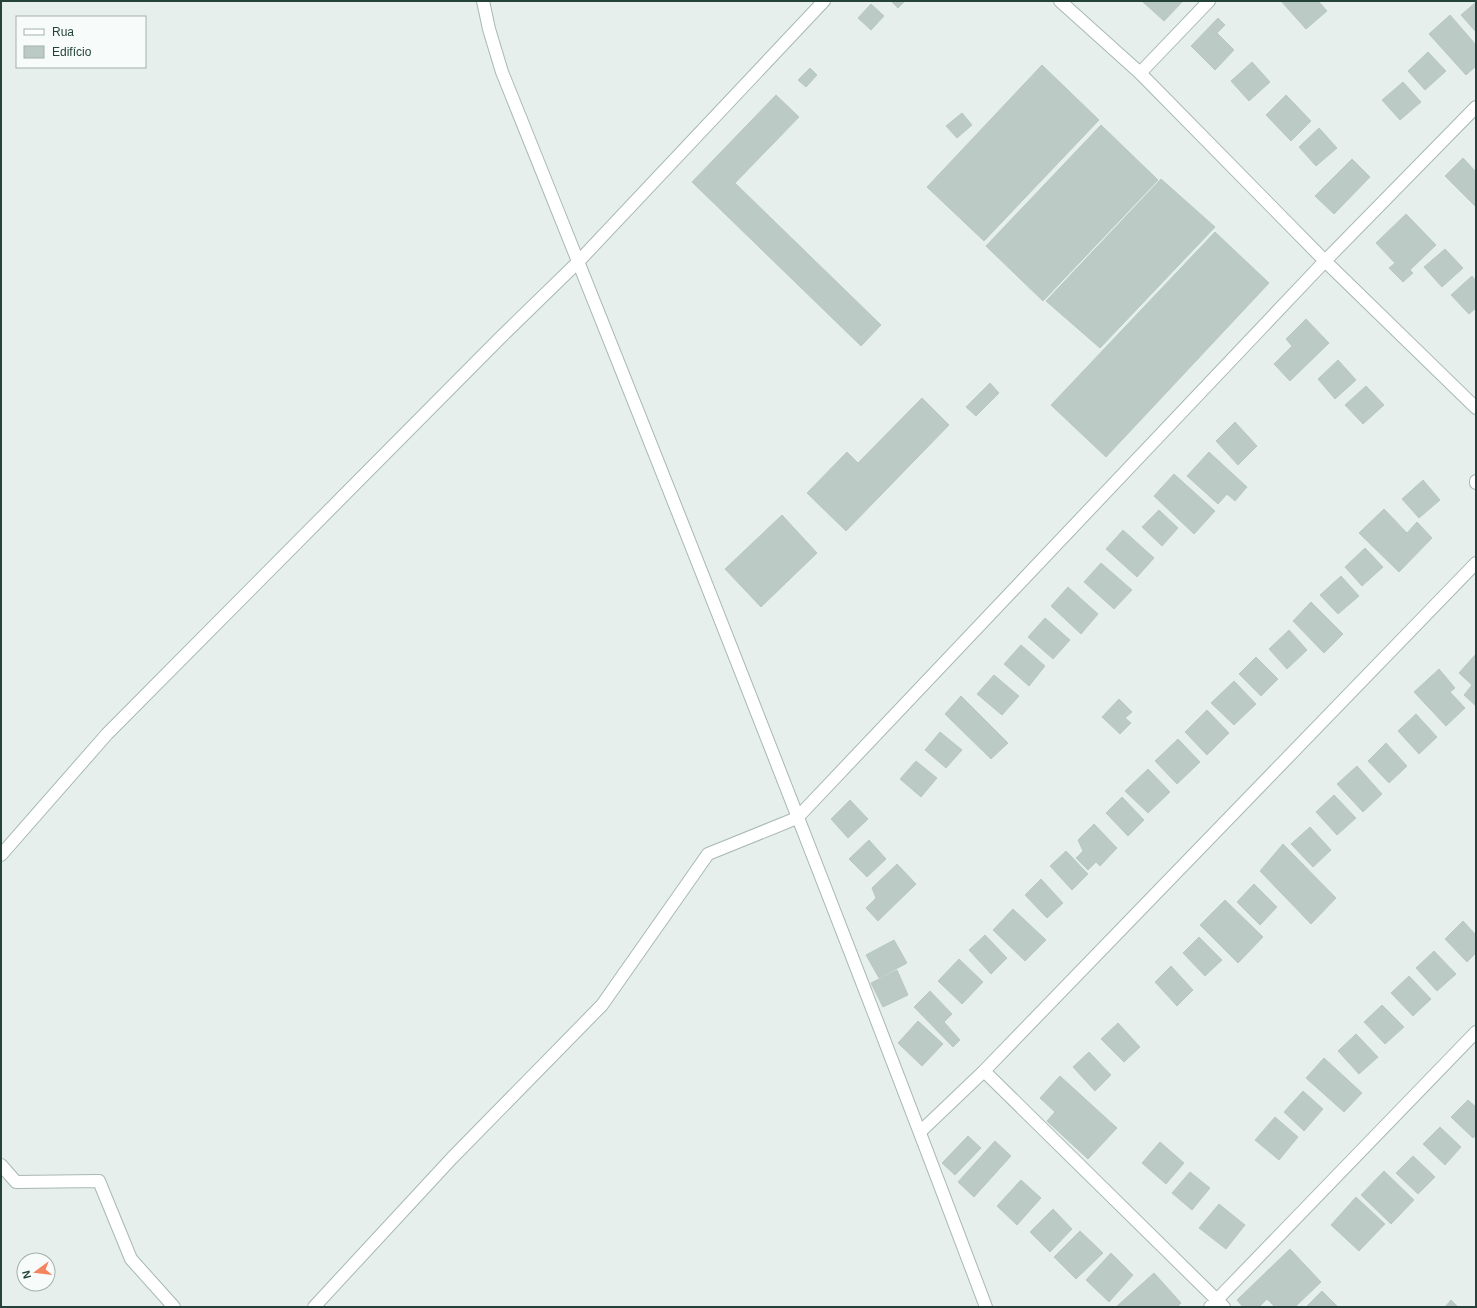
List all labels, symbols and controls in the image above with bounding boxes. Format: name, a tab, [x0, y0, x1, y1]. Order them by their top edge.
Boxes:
legend	[16, 16, 146, 68]
text: Rua	[52, 25, 74, 39]
text: Edifício	[52, 45, 92, 59]
north arrow	[16, 1252, 56, 1292]
text: N	[20, 1269, 33, 1280]

